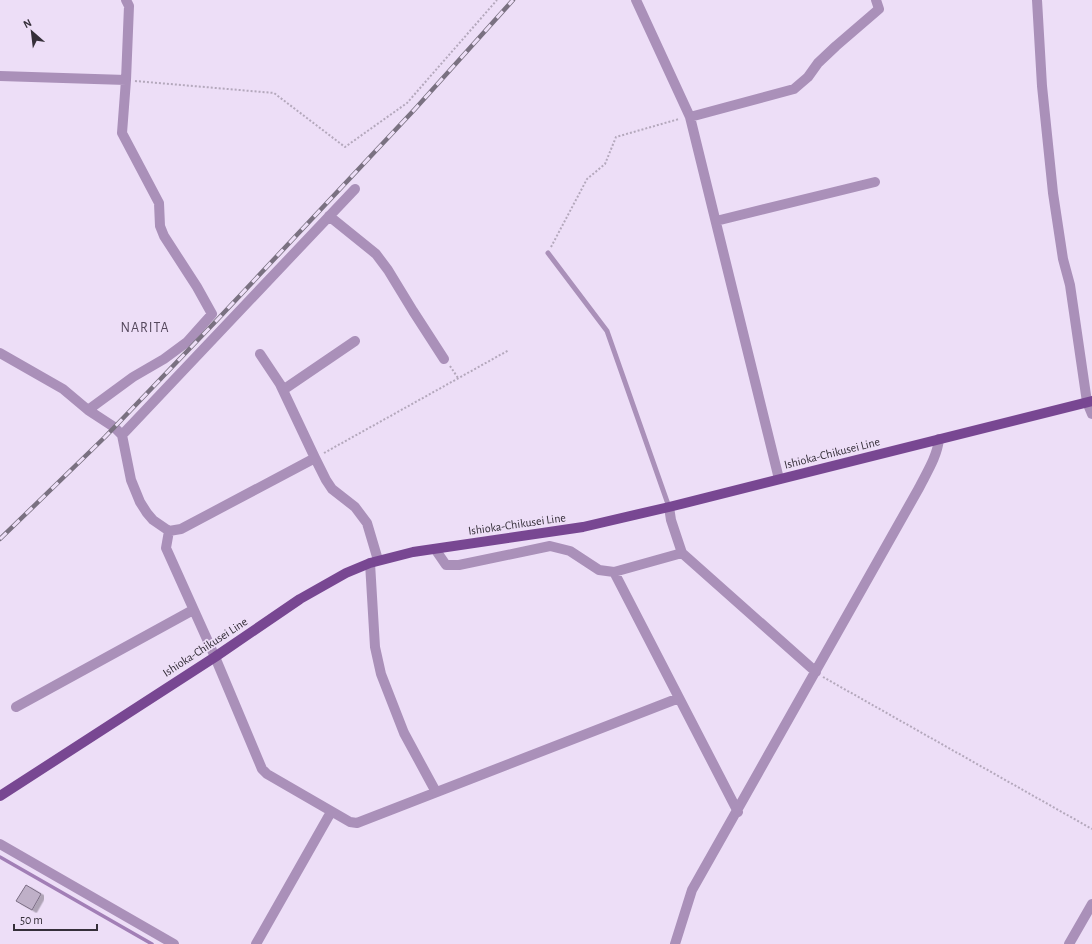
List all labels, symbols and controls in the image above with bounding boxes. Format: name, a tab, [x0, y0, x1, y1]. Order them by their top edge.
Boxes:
north arrow	[12, 12, 52, 52]
text: N	[22, 17, 34, 30]
district label: NARITA	[120, 321, 170, 335]
street label: Ishioka-Chikusei Line	[783, 435, 881, 471]
street label: Ishioka-Chikusei Line	[467, 511, 567, 537]
street label: Ishioka-Chikusei Line	[160, 615, 250, 679]
scale bar	[14, 906, 97, 932]
text: 50 m	[20, 914, 43, 926]

